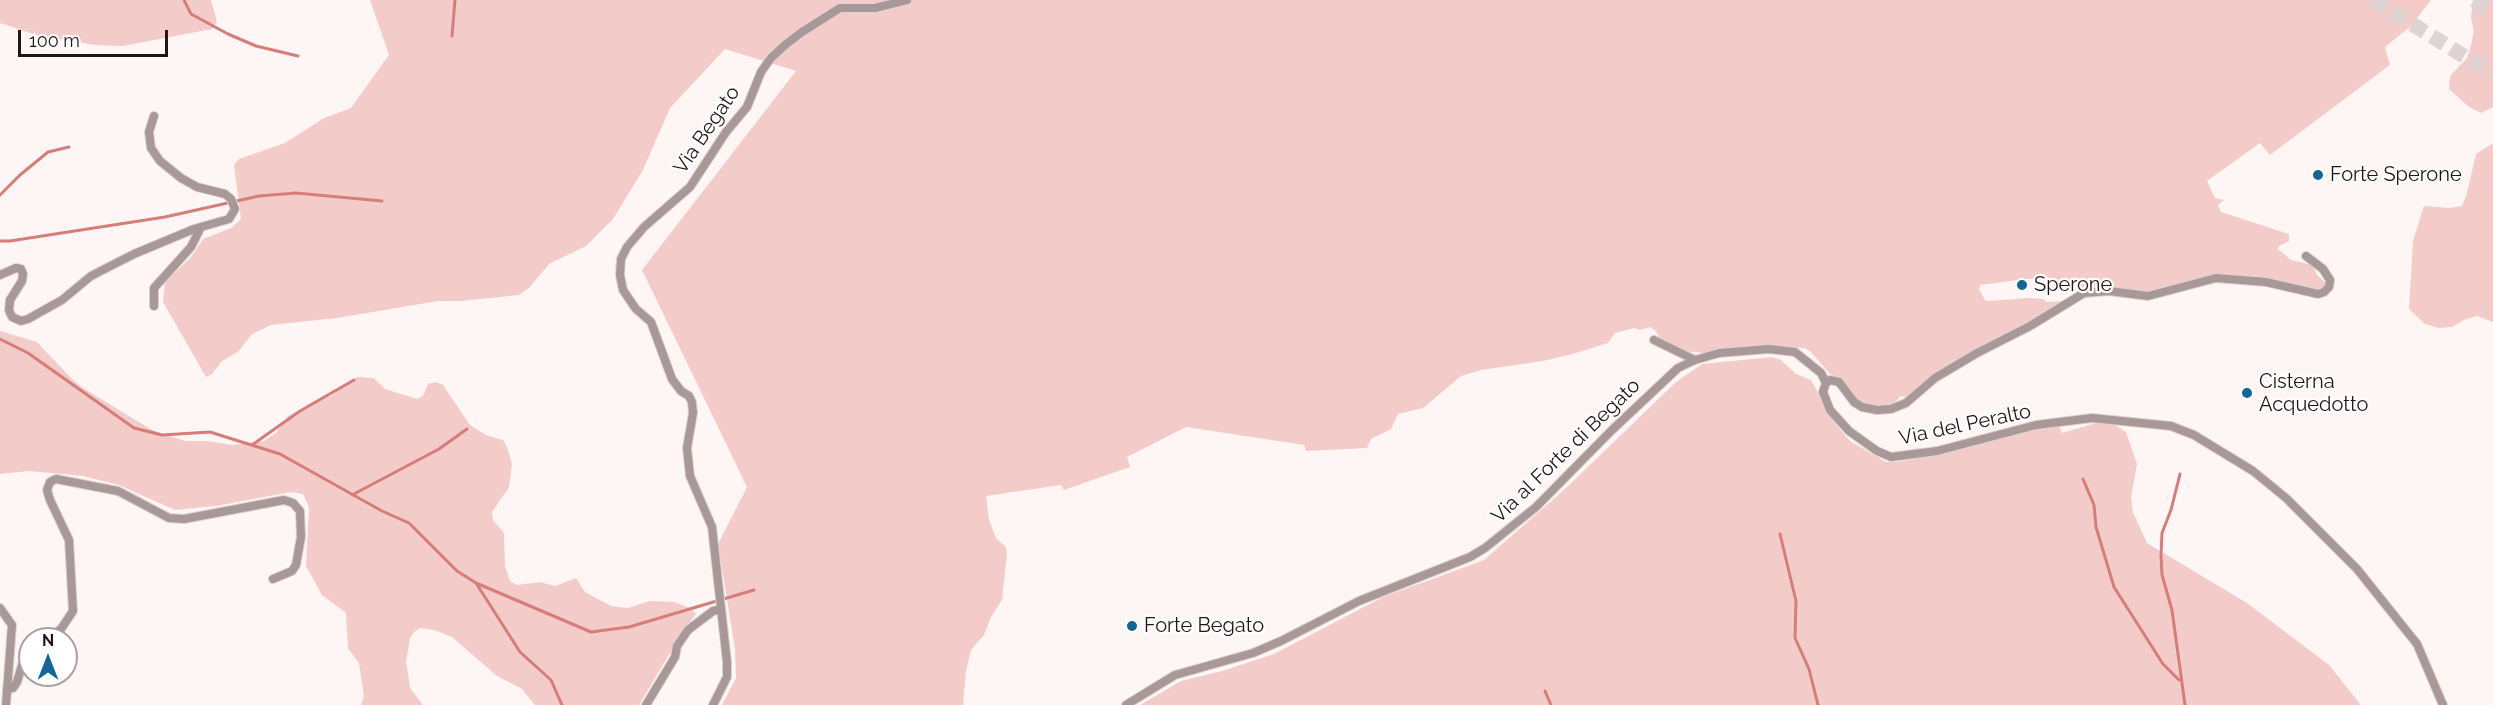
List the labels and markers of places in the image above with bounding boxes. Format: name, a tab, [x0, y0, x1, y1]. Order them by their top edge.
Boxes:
place label: Forte Sperone	[2330, 163, 2462, 187]
marker: Forte Sperone	[2311, 168, 2325, 182]
place label: Sperone	[2034, 273, 2112, 297]
marker: Sperone	[2015, 278, 2029, 292]
place label: Cisterna Acquedotto	[2259, 370, 2368, 417]
marker: Cisterna Acquedotto	[2240, 386, 2254, 400]
place label: Forte Begato	[1144, 614, 1264, 638]
marker: Forte Begato	[1125, 619, 1139, 633]

